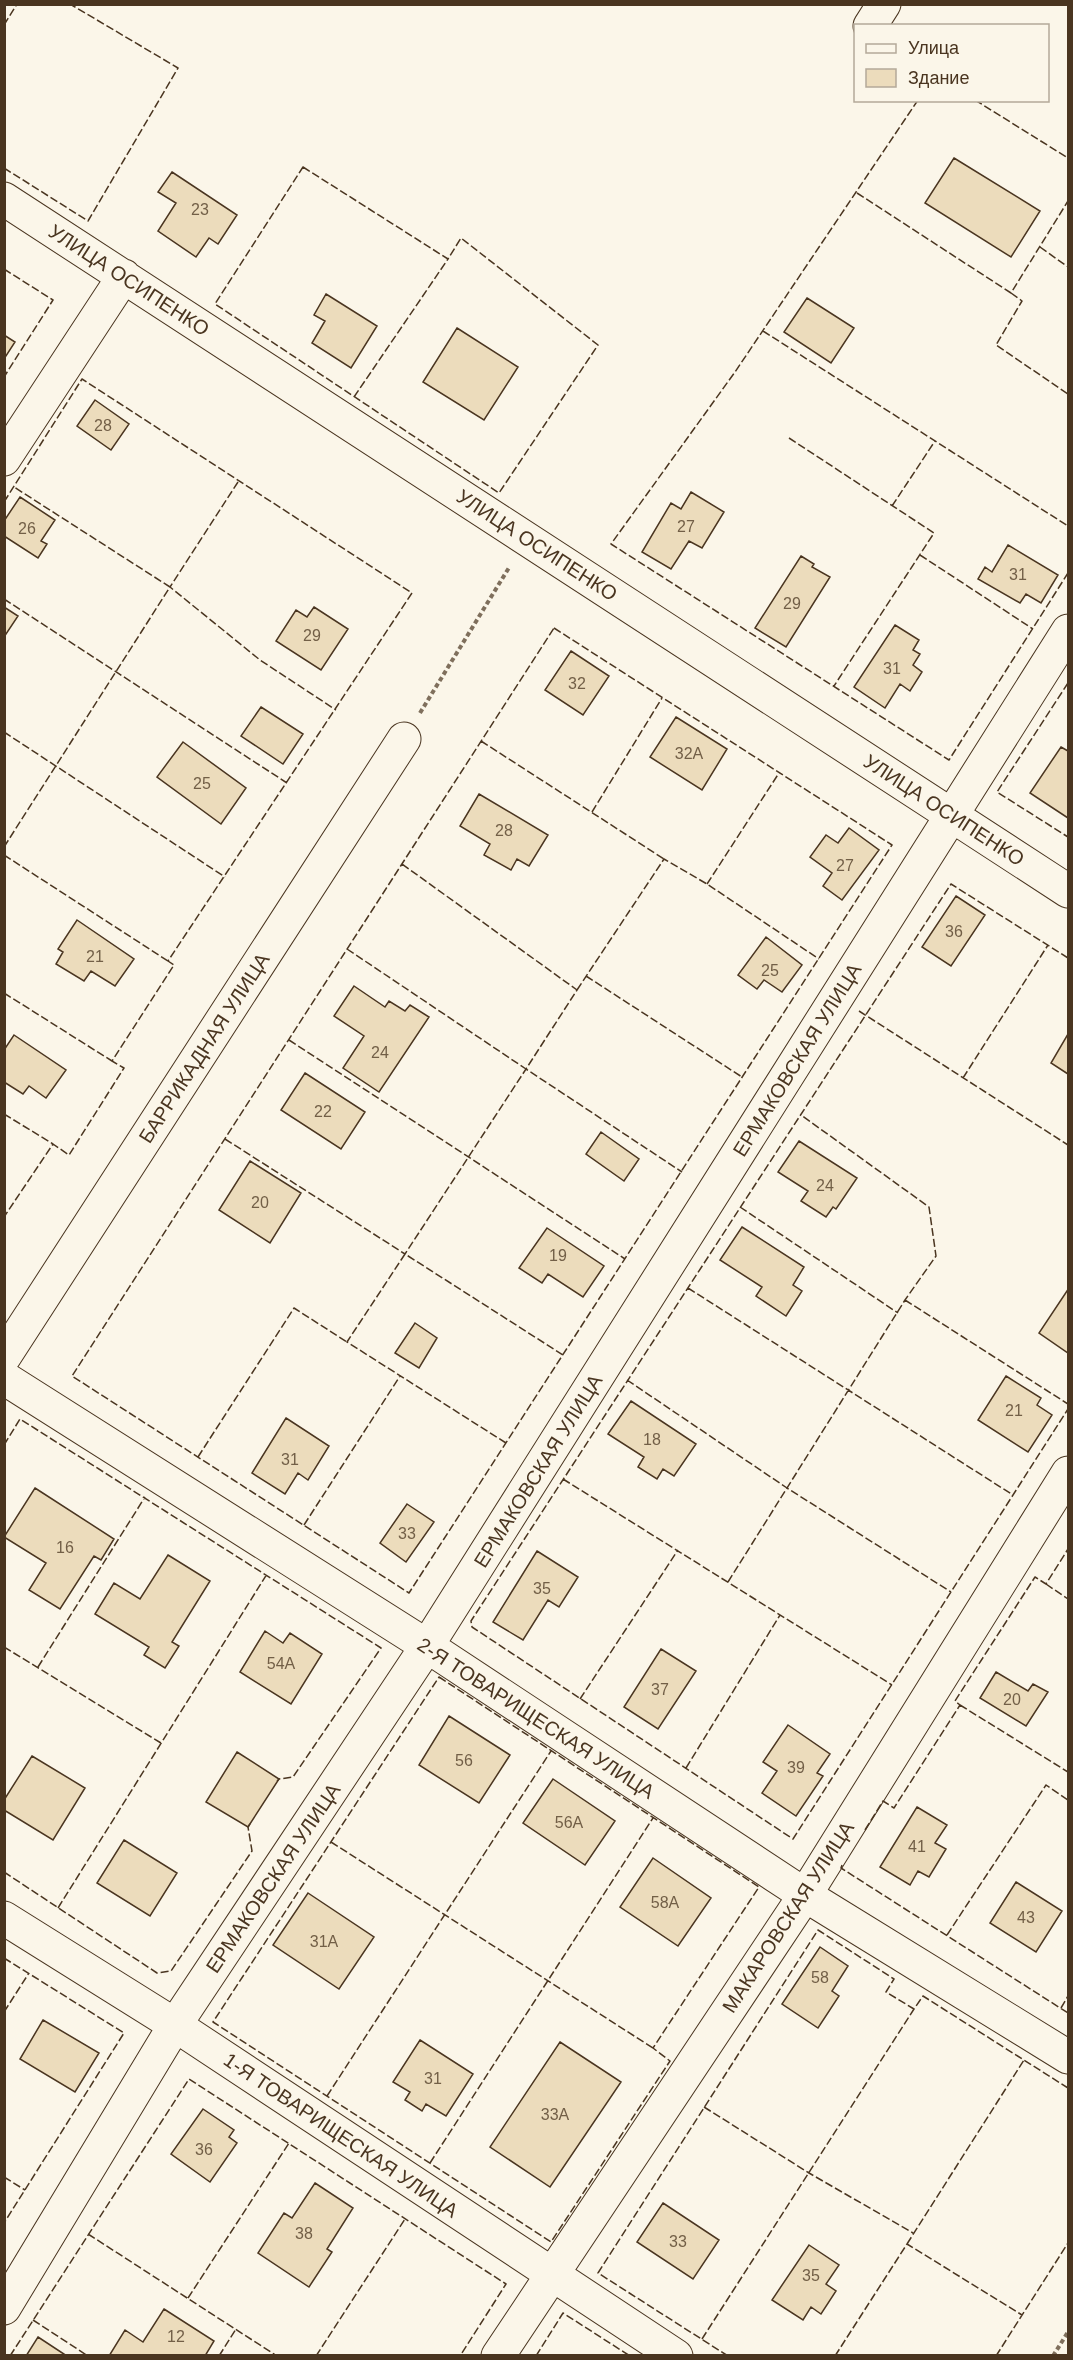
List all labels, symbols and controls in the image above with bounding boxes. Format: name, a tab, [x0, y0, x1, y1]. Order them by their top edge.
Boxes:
legend	[854, 24, 1049, 102]
text: Улица	[908, 38, 960, 58]
text: Здание	[908, 68, 969, 88]
house number: 23	[191, 201, 209, 218]
street label: УЛИЦА ОСИПЕНКО	[45, 220, 213, 340]
house number: 28	[94, 417, 112, 434]
street label: УЛИЦА ОСИПЕНКО	[453, 485, 621, 605]
house number: 27	[677, 518, 695, 535]
house number: 26	[18, 520, 36, 537]
house number: 31	[1009, 566, 1027, 583]
house number: 29	[783, 595, 801, 612]
house number: 29	[303, 627, 321, 644]
house number: 31	[883, 660, 901, 677]
house number: 32	[568, 675, 586, 692]
house number: 32А	[675, 745, 704, 762]
street label: УЛИЦА ОСИПЕНКО	[860, 750, 1028, 870]
house number: 25	[193, 775, 211, 792]
house number: 28	[495, 822, 513, 839]
house number: 27	[836, 857, 854, 874]
house number: 36	[945, 923, 963, 940]
house number: 21	[86, 948, 104, 965]
street label: БАРРИКАДНАЯ УЛИЦА	[134, 948, 274, 1147]
street label: ЕРМАКОВСКАЯ УЛИЦА	[729, 959, 866, 1160]
house number: 25	[761, 962, 779, 979]
house number: 24	[371, 1044, 389, 1061]
house number: 22	[314, 1103, 332, 1120]
house number: 24	[816, 1177, 834, 1194]
house number: 20	[251, 1194, 269, 1211]
house number: 19	[549, 1247, 567, 1264]
street label: ЕРМАКОВСКАЯ УЛИЦА	[470, 1370, 607, 1571]
house number: 21	[1005, 1402, 1023, 1419]
house number: 18	[643, 1431, 661, 1448]
house number: 31	[281, 1451, 299, 1468]
house number: 33	[398, 1525, 416, 1542]
house number: 16	[56, 1539, 74, 1556]
house number: 35	[533, 1580, 551, 1597]
street label: 2-Я ТОВАРИЩЕСКАЯ УЛИЦА	[414, 1633, 659, 1803]
house number: 54А	[267, 1655, 296, 1672]
house number: 37	[651, 1681, 669, 1698]
house number: 20	[1003, 1691, 1021, 1708]
house number: 56	[455, 1752, 473, 1769]
house number: 39	[787, 1759, 805, 1776]
street label: ЕРМАКОВСКАЯ УЛИЦА	[201, 1779, 345, 1977]
house number: 56А	[555, 1814, 584, 1831]
street label: МАКАРОВСКАЯ УЛИЦА	[718, 1817, 858, 2017]
house number: 41	[908, 1838, 926, 1855]
house number: 58А	[651, 1894, 680, 1911]
house number: 43	[1017, 1909, 1035, 1926]
house number: 31А	[310, 1933, 339, 1950]
house number: 58	[811, 1969, 829, 1986]
street label: 1-Я ТОВАРИЩЕСКАЯ УЛИЦА	[220, 2048, 463, 2222]
house number: 31	[424, 2070, 442, 2087]
house number: 33А	[541, 2106, 570, 2123]
house number: 36	[195, 2141, 213, 2158]
house number: 38	[295, 2225, 313, 2242]
house number: 33	[669, 2233, 687, 2250]
house number: 35	[802, 2267, 820, 2284]
house number: 12	[167, 2328, 185, 2345]

